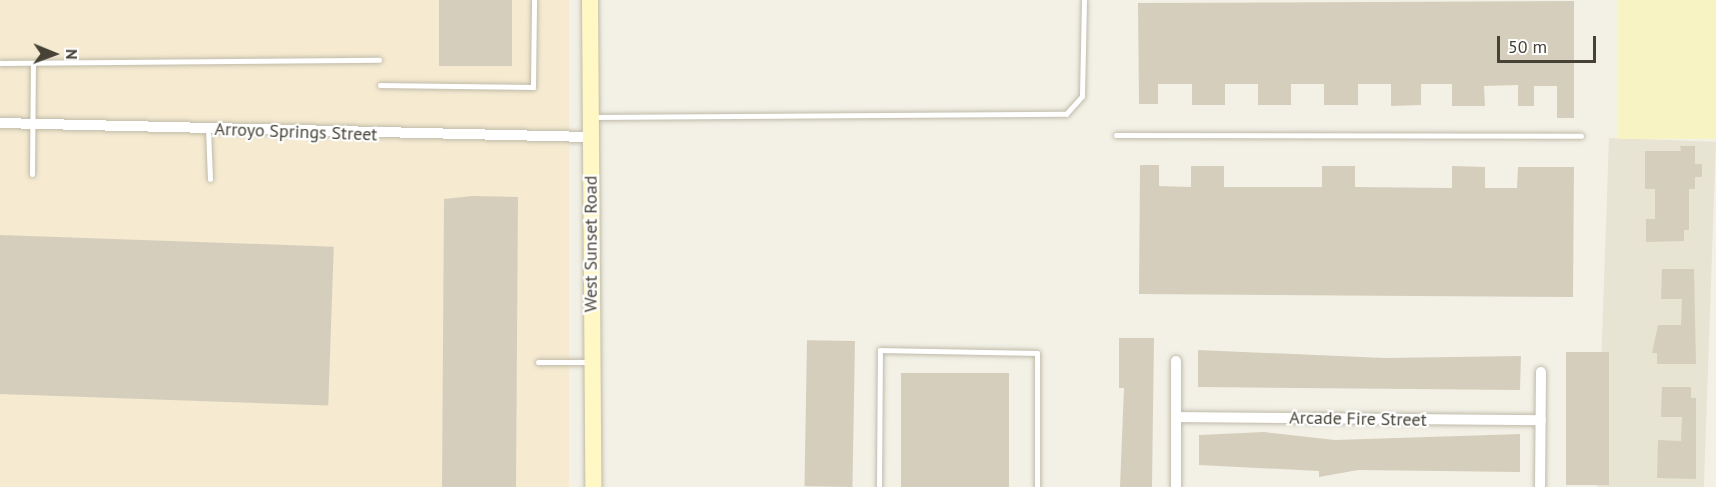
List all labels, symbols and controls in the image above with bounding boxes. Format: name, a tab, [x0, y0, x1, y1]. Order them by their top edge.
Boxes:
north arrow	[24, 24, 84, 84]
scale bar	[1500, 24, 1599, 62]
text: 50 m	[1508, 35, 1547, 58]
text: N	[62, 49, 82, 60]
street label: Arroyo Springs Street	[214, 118, 378, 146]
street label: West Sunset Road	[580, 176, 602, 312]
street label: Arcade Fire Street	[1289, 407, 1427, 431]

